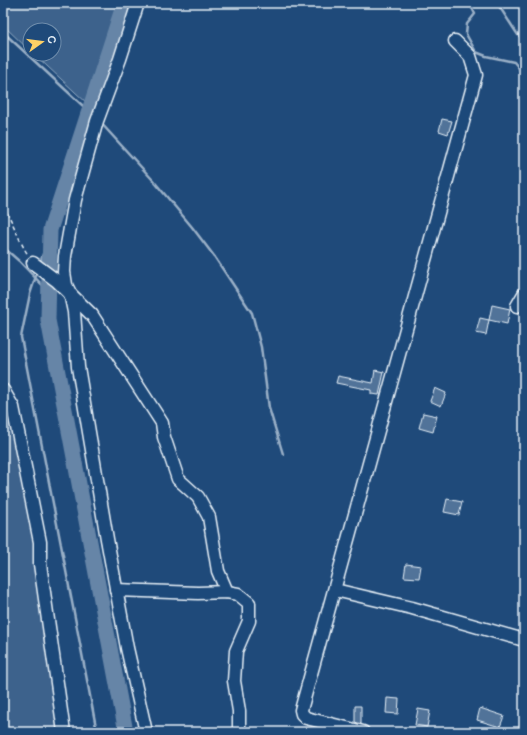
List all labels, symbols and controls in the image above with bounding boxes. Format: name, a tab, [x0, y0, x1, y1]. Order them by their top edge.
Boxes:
north arrow	[22, 22, 62, 62]
text: С	[44, 34, 59, 45]

